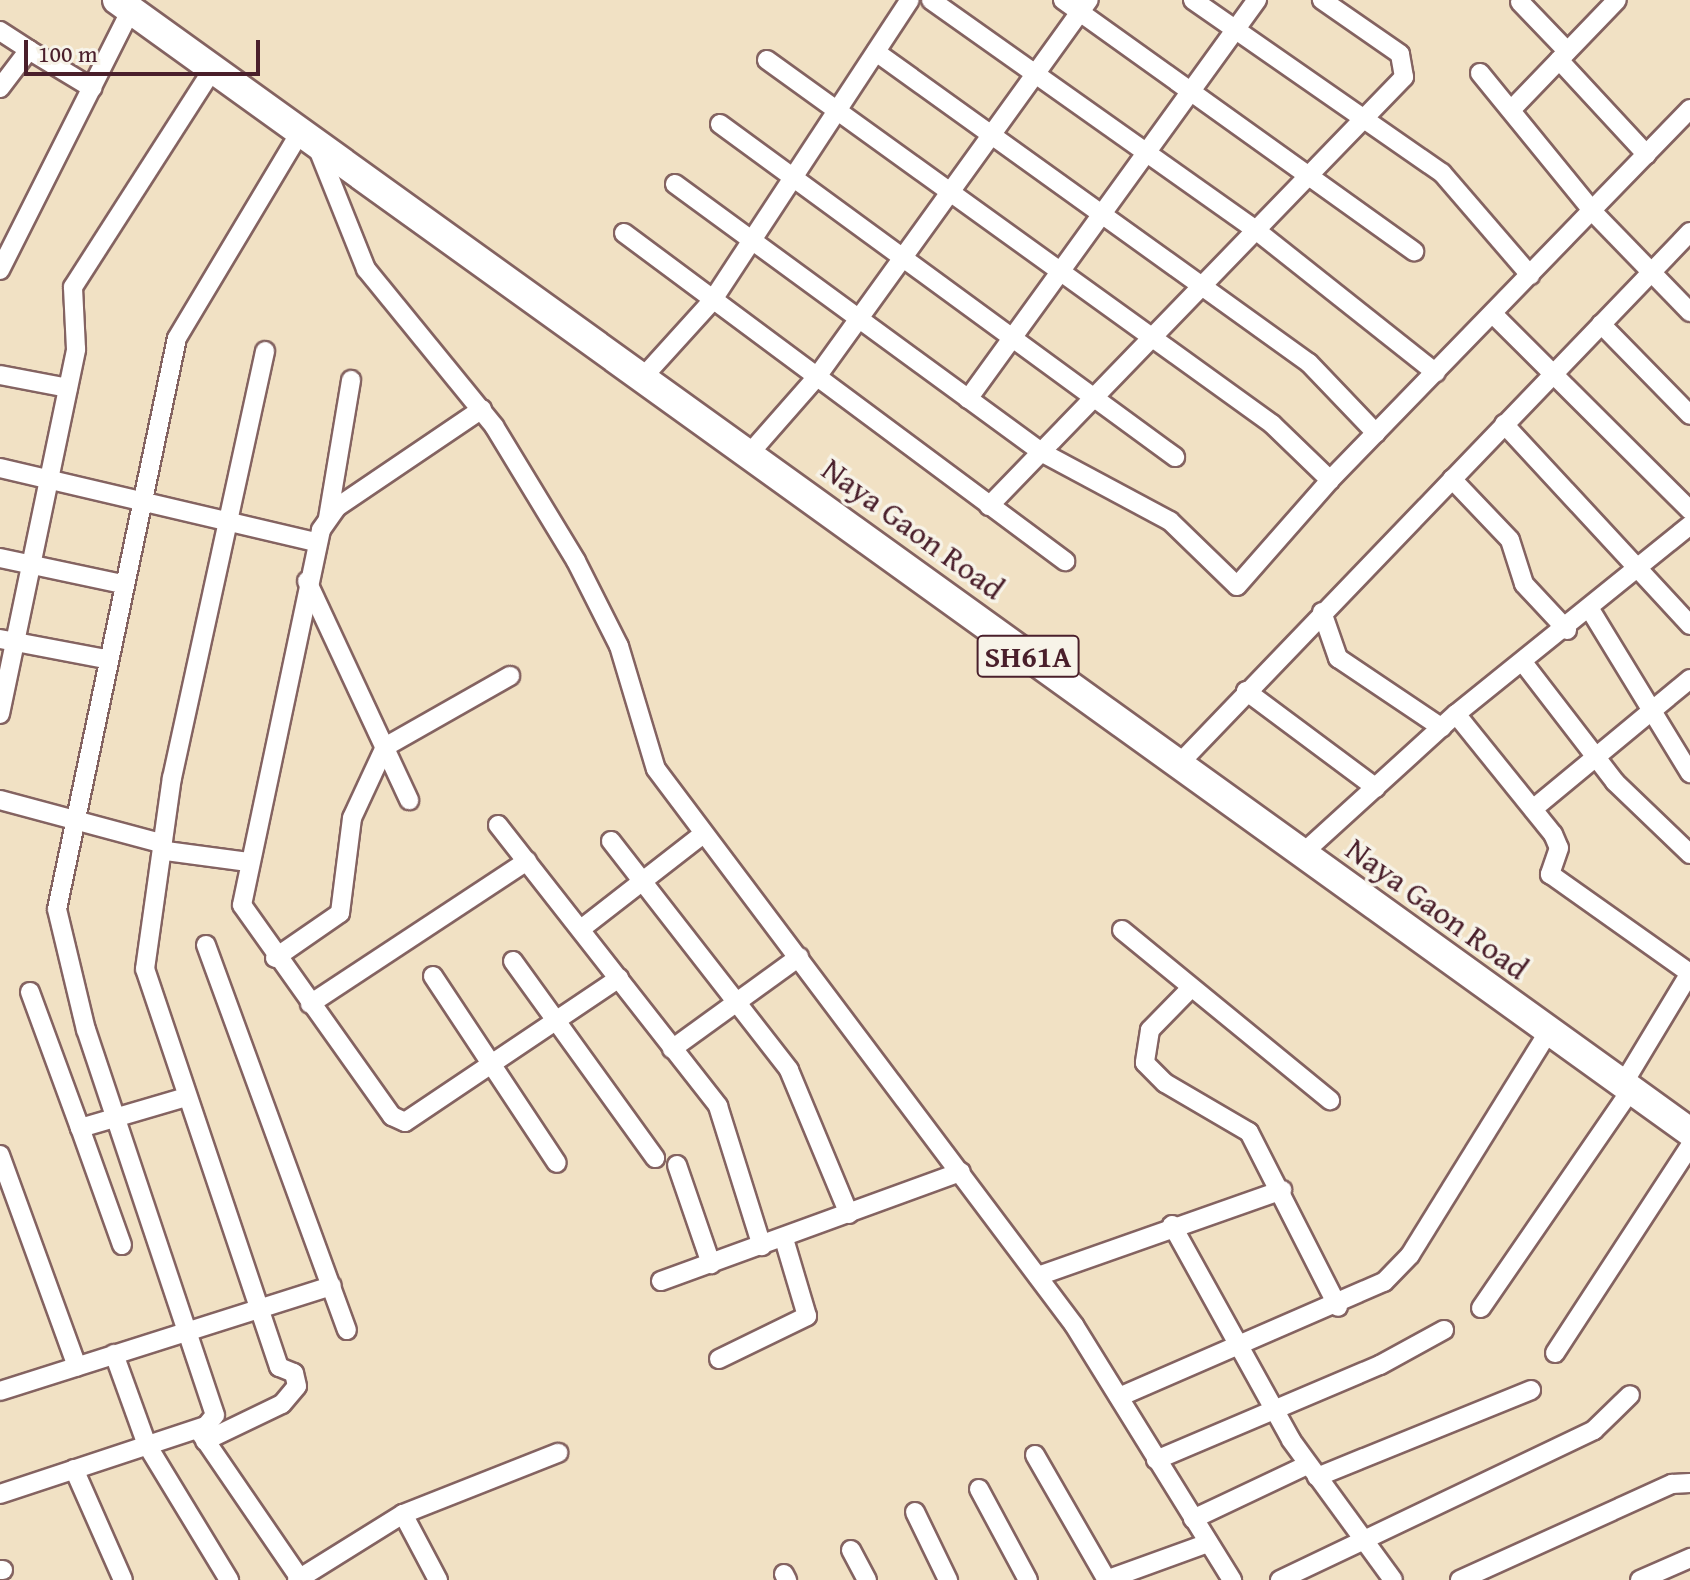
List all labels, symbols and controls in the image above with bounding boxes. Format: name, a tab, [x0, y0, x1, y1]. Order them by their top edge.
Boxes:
scale bar	[28, 24, 264, 74]
text: 100 m	[38, 36, 98, 71]
street label: Naya Gaon Road	[814, 450, 1012, 608]
road number: SH61A	[976, 630, 1080, 682]
street label: Naya Gaon Road	[1338, 830, 1536, 988]

